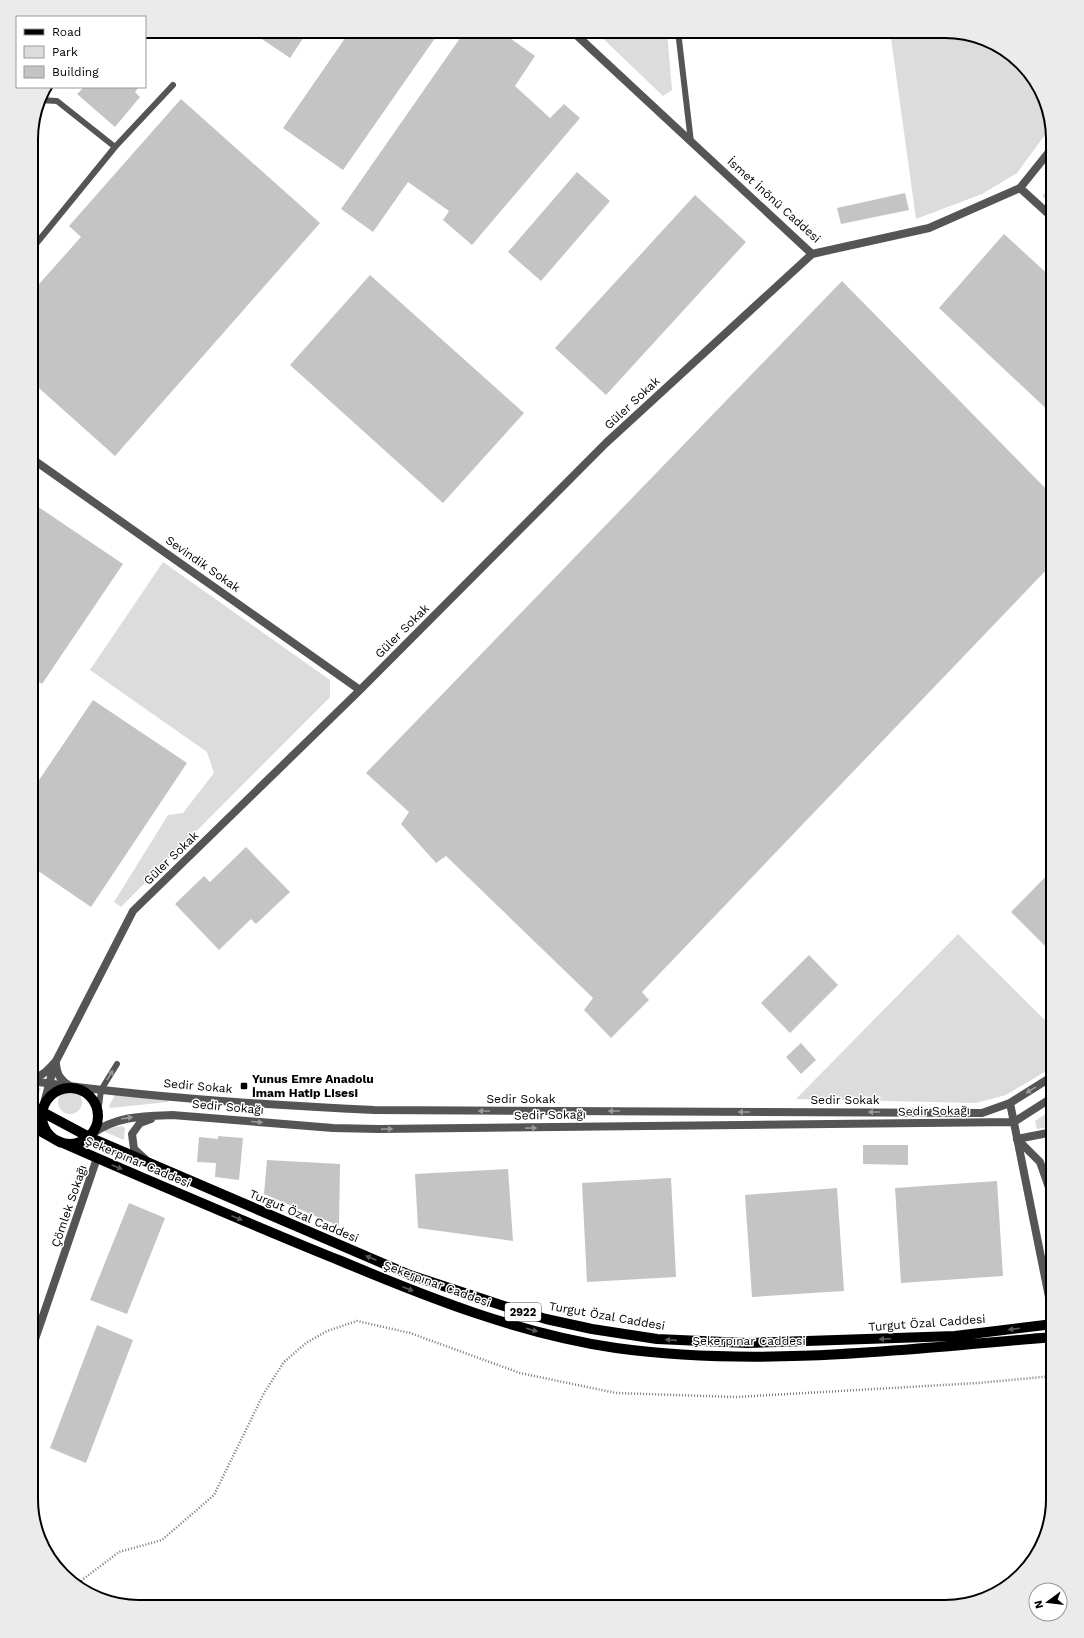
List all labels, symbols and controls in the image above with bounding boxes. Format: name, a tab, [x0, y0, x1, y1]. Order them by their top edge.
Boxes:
legend	[16, 16, 146, 88]
text: Road	[52, 25, 81, 39]
text: Park	[52, 45, 78, 59]
text: Building	[52, 65, 99, 79]
street label: İsmet İnönü Caddesi	[724, 154, 824, 246]
street label: Güler Sokak	[601, 374, 663, 432]
street label: Sevindik Sokak	[163, 533, 243, 595]
street label: Güler Sokak	[372, 601, 432, 661]
street label: Güler Sokak	[141, 828, 201, 888]
one-way arrow	[106, 1070, 114, 1080]
place label: Yunus Emre Anadolu İmam Hatip Lisesi	[252, 1072, 374, 1100]
street label: Sedir Sokak	[163, 1076, 233, 1096]
marker: Yunus Emre Anadolu İmam Hatip Lisesi	[239, 1081, 249, 1091]
one-way arrow	[1025, 1086, 1037, 1093]
street label: Sedir Sokak	[486, 1092, 556, 1106]
street label: Sedir Sokak	[810, 1093, 880, 1107]
street label: Sedir Sokağı	[192, 1097, 264, 1117]
street label: Sedir Sokağı	[898, 1103, 970, 1119]
street label: Sedir Sokağı	[514, 1107, 586, 1123]
one-way arrow	[477, 1108, 490, 1114]
one-way arrow	[607, 1108, 620, 1114]
one-way arrow	[737, 1109, 750, 1115]
one-way arrow	[867, 1109, 880, 1115]
one-way arrow	[121, 1115, 133, 1121]
one-way arrow	[251, 1118, 263, 1125]
one-way arrow	[525, 1124, 537, 1131]
one-way arrow	[381, 1126, 394, 1132]
street label: Şekerpınar Caddesi	[83, 1133, 193, 1191]
street label: Çömlek Sokağı	[48, 1163, 90, 1249]
one-way arrow	[111, 1164, 123, 1170]
street label: Turgut Özal Caddesi	[247, 1187, 361, 1245]
one-way arrow	[231, 1215, 242, 1221]
one-way arrow	[365, 1255, 377, 1261]
street label: Şekerpınar Caddesi	[381, 1258, 493, 1310]
one-way arrow	[403, 1286, 415, 1292]
street label: Turgut Özal Caddesi	[548, 1299, 666, 1333]
road number: 2922	[505, 1303, 541, 1321]
street label: Turgut Özal Caddesi	[868, 1312, 986, 1334]
one-way arrow	[1008, 1325, 1020, 1332]
one-way arrow	[526, 1327, 538, 1333]
street label: Şekerpınar Caddesi	[692, 1334, 806, 1348]
one-way arrow	[878, 1336, 891, 1342]
one-way arrow	[665, 1337, 677, 1344]
north arrow	[1028, 1582, 1068, 1622]
text: N	[1031, 1599, 1046, 1610]

